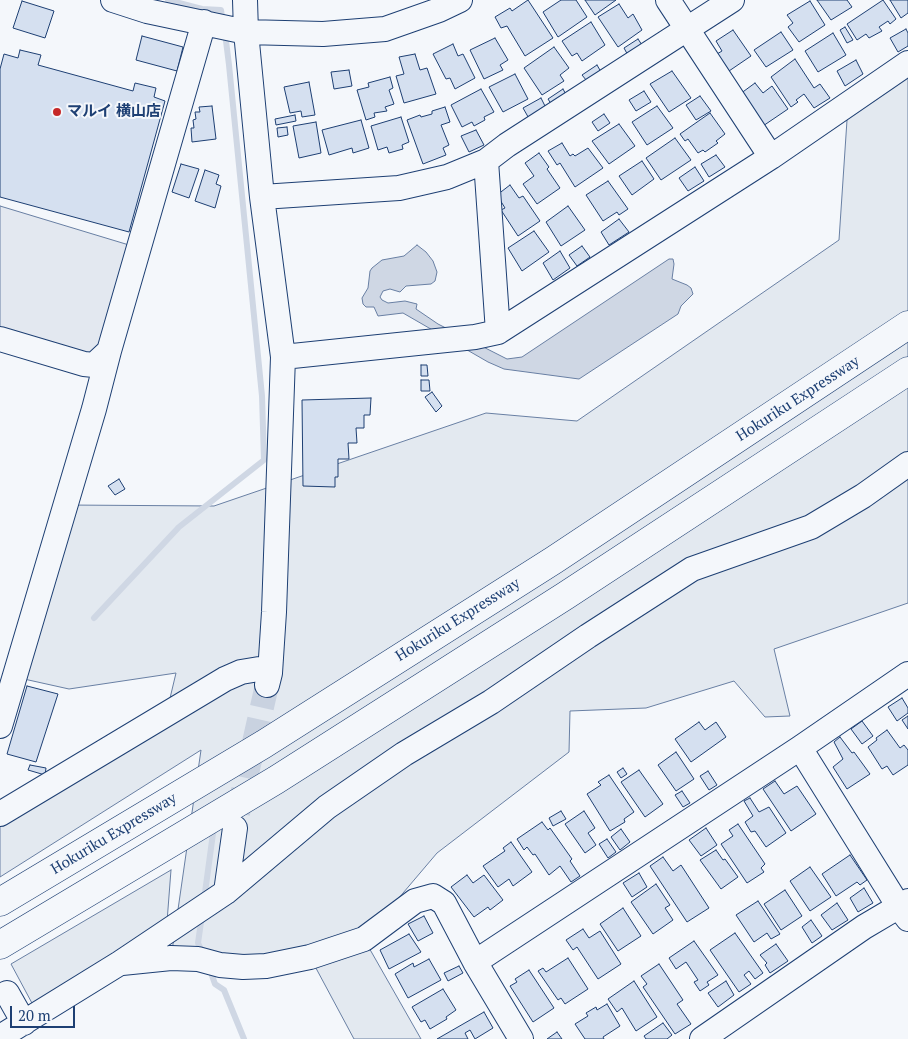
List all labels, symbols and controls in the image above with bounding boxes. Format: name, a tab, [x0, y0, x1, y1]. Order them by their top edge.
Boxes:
place label: マルイ 横山店	[67, 103, 161, 121]
marker: マルイ 横山店	[51, 106, 63, 118]
street label: Hokuriku Expressway	[733, 352, 863, 446]
street label: Hokuriku Expressway	[393, 574, 523, 666]
street label: Hokuriku Expressway	[48, 789, 180, 879]
scale bar	[12, 996, 78, 1028]
text: 20 m	[18, 1005, 51, 1025]

